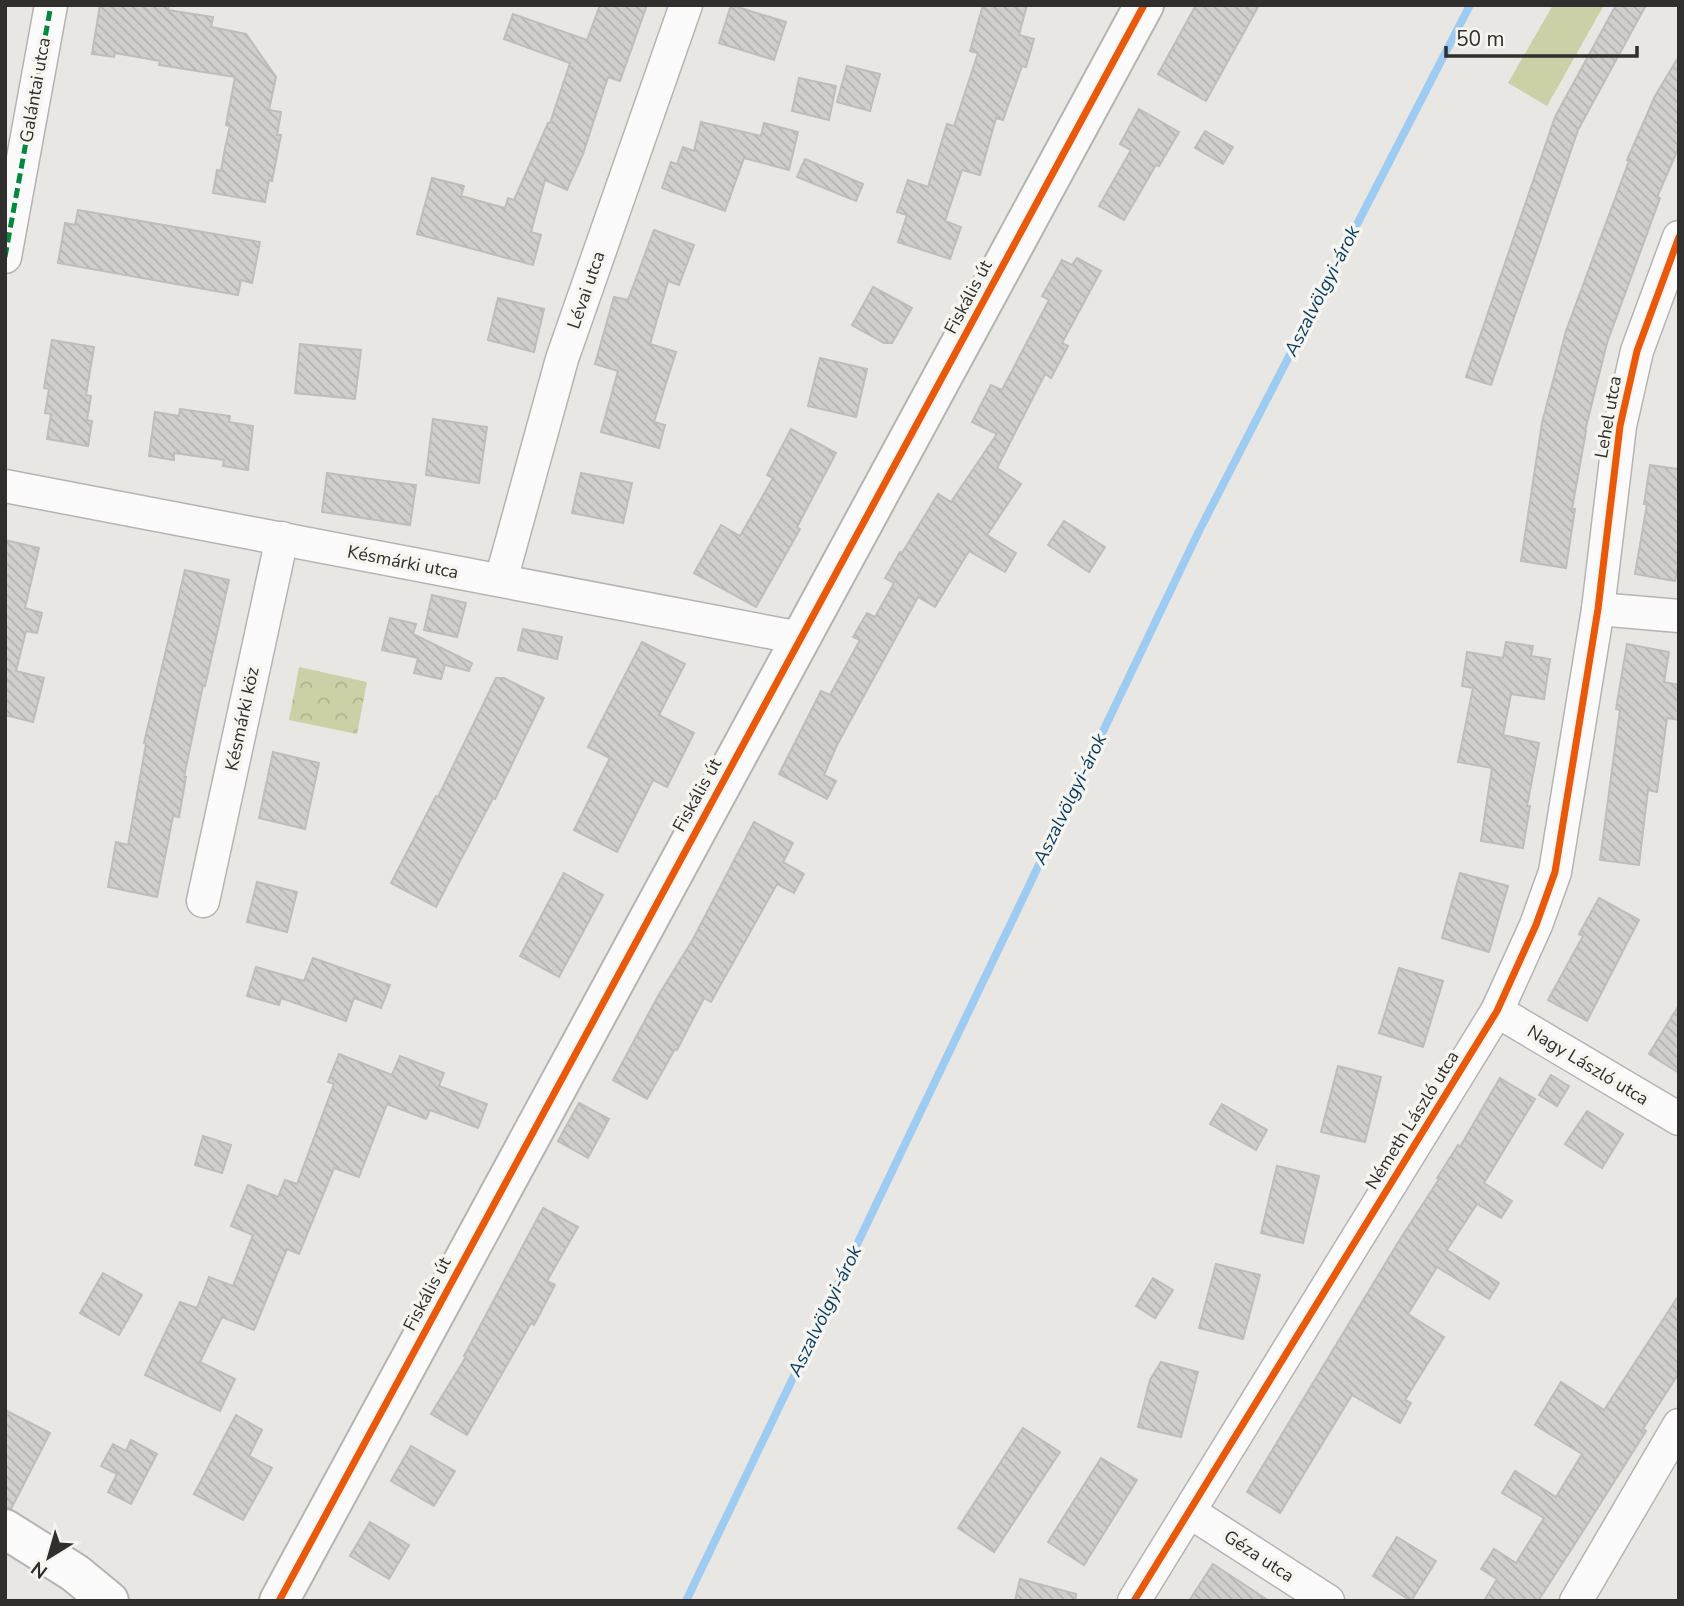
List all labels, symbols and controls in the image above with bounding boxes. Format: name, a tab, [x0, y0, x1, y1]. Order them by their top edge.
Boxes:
scale bar	[1446, 14, 1637, 58]
text: 50 m	[1456, 25, 1505, 53]
street label: Galántai utca	[14, 35, 56, 145]
water label: Aszalvölgyi-árok	[1278, 221, 1366, 361]
street label: Lévai utca	[562, 248, 610, 332]
street label: Fiskális út	[939, 255, 998, 338]
street label: Lehel utca	[1589, 374, 1627, 460]
street label: Késmárki utca	[345, 539, 461, 585]
street label: Késmárki köz	[219, 665, 265, 773]
water label: Aszalvölgyi-árok	[1027, 729, 1113, 870]
street label: Fiskális út	[667, 753, 727, 836]
street label: Nagy László utca	[1523, 1019, 1653, 1111]
street label: Németh László utca	[1360, 1046, 1464, 1194]
water label: Aszalvölgyi-árok	[782, 1241, 868, 1382]
street label: Fiskális út	[398, 1252, 457, 1335]
north arrow	[14, 1522, 84, 1592]
street label: Géza utca	[1219, 1524, 1299, 1588]
text: N	[26, 1555, 53, 1584]

